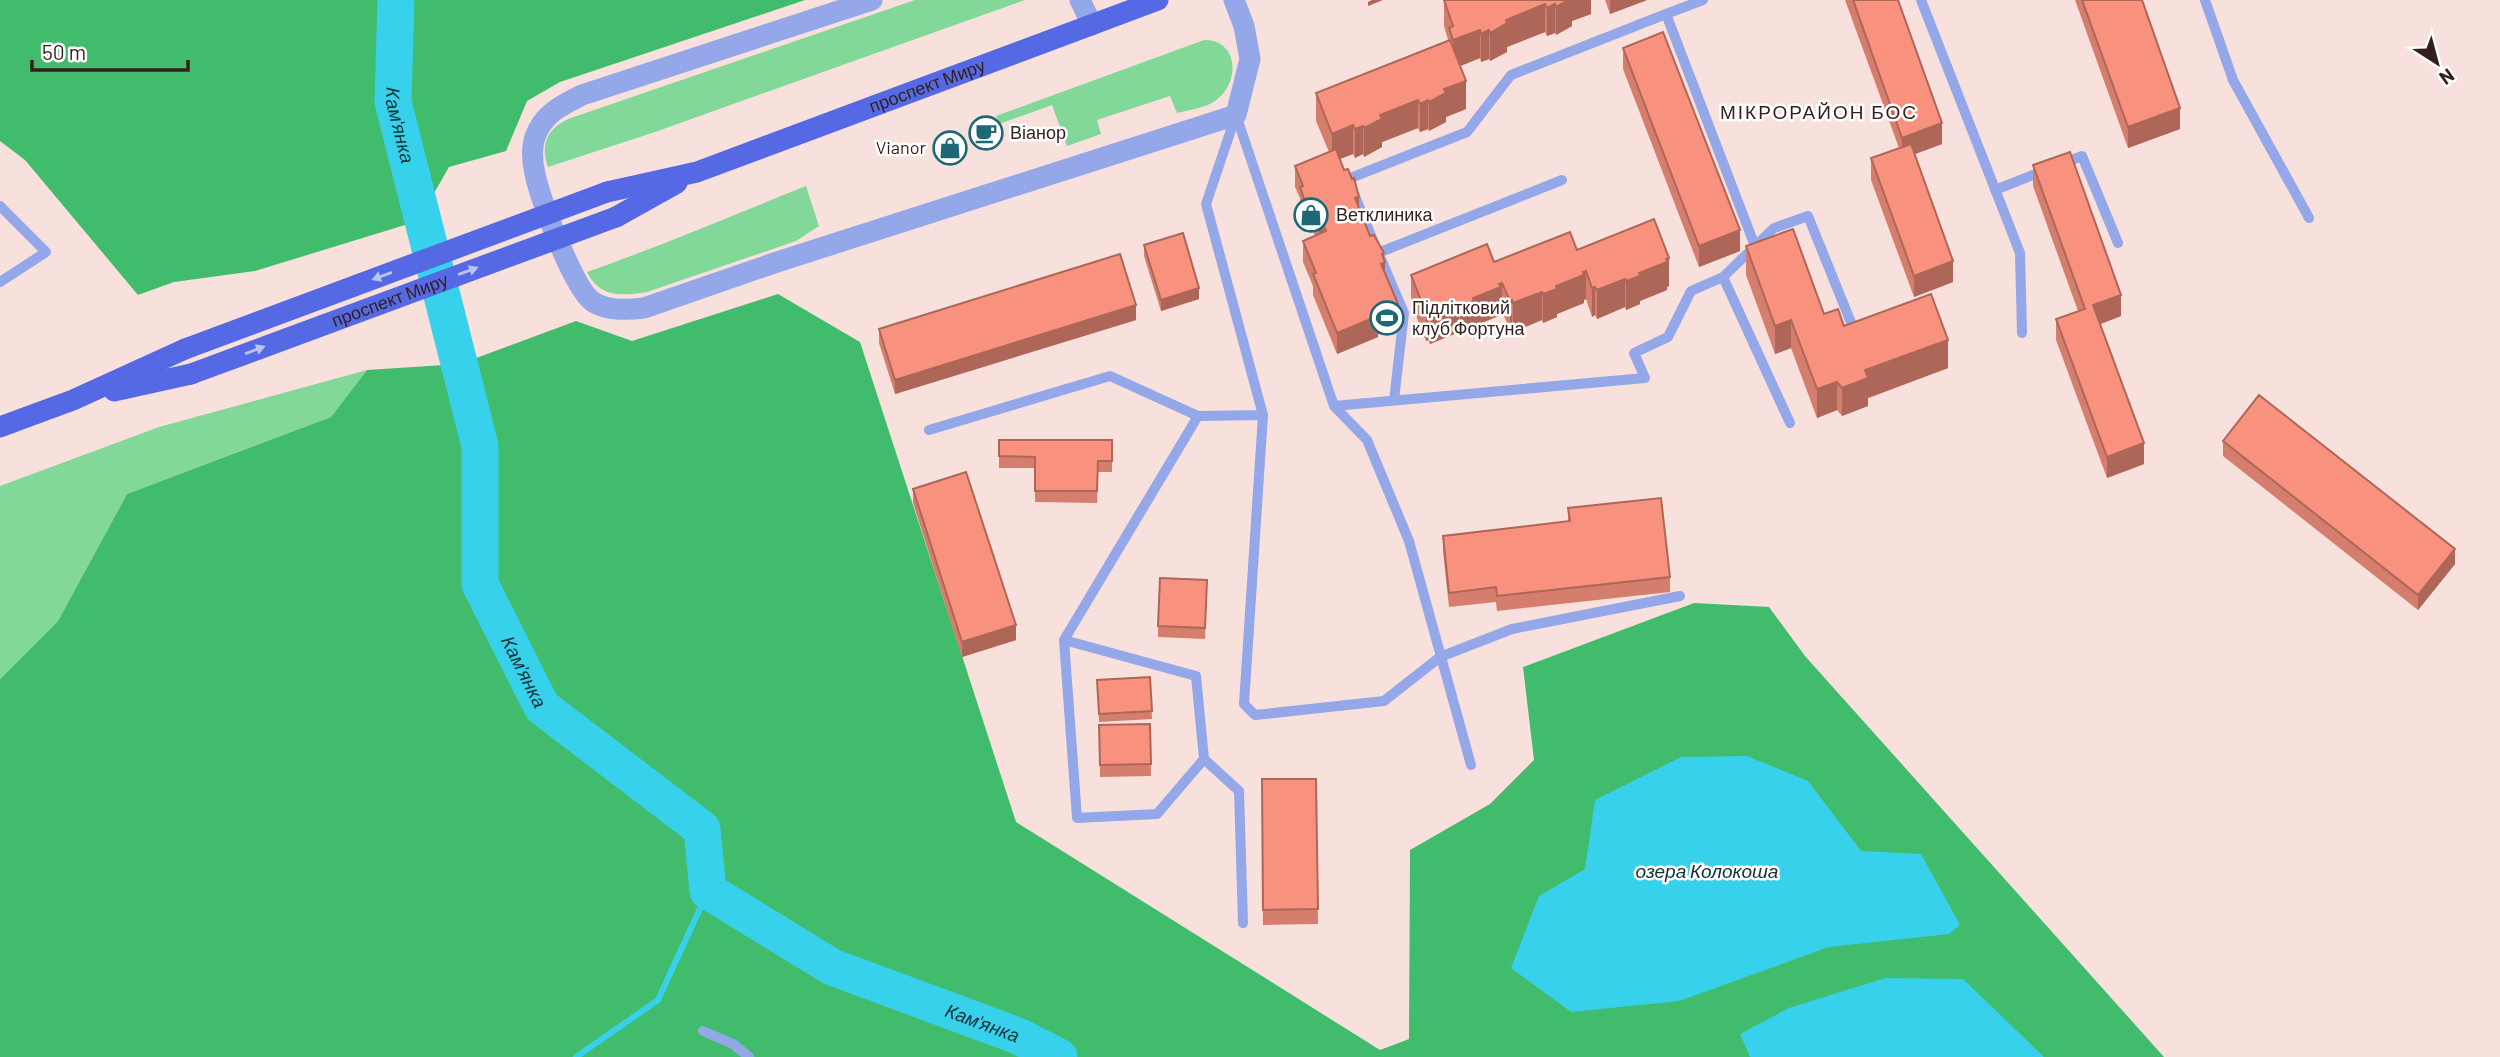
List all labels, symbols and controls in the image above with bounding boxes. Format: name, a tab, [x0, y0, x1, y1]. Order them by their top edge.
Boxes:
scale bar	[32, 28, 187, 72]
north arrow	[2402, 28, 2472, 98]
text: 50 m	[42, 39, 86, 64]
street label: проспект Миру	[866, 53, 988, 117]
text: N	[2435, 64, 2459, 90]
water label: Кам'янка	[381, 87, 420, 165]
district label: МІКРОРАЙОН БОС	[1720, 100, 1918, 123]
cafe icon: Віанор	[967, 114, 1005, 152]
place label: Віанор	[1010, 121, 1066, 143]
shop icon: Vianor	[931, 129, 969, 167]
place label: Vianor	[876, 136, 926, 158]
shop icon: Ветклиника	[1292, 196, 1330, 234]
place label: Ветклиника	[1336, 203, 1434, 225]
one-way arrow	[458, 266, 479, 277]
street label: проспект Миру	[328, 268, 451, 331]
one-way arrow	[371, 270, 392, 281]
place label: Підлітковий клуб Фортуна	[1412, 296, 1525, 339]
sports icon: Підлітковий клуб Фортуна	[1368, 299, 1406, 337]
one-way arrow	[244, 345, 265, 356]
water label: Кам'янка	[497, 632, 552, 711]
water label: озера Колокоша	[1636, 859, 1778, 882]
water label: Кам'янка	[942, 998, 1023, 1047]

